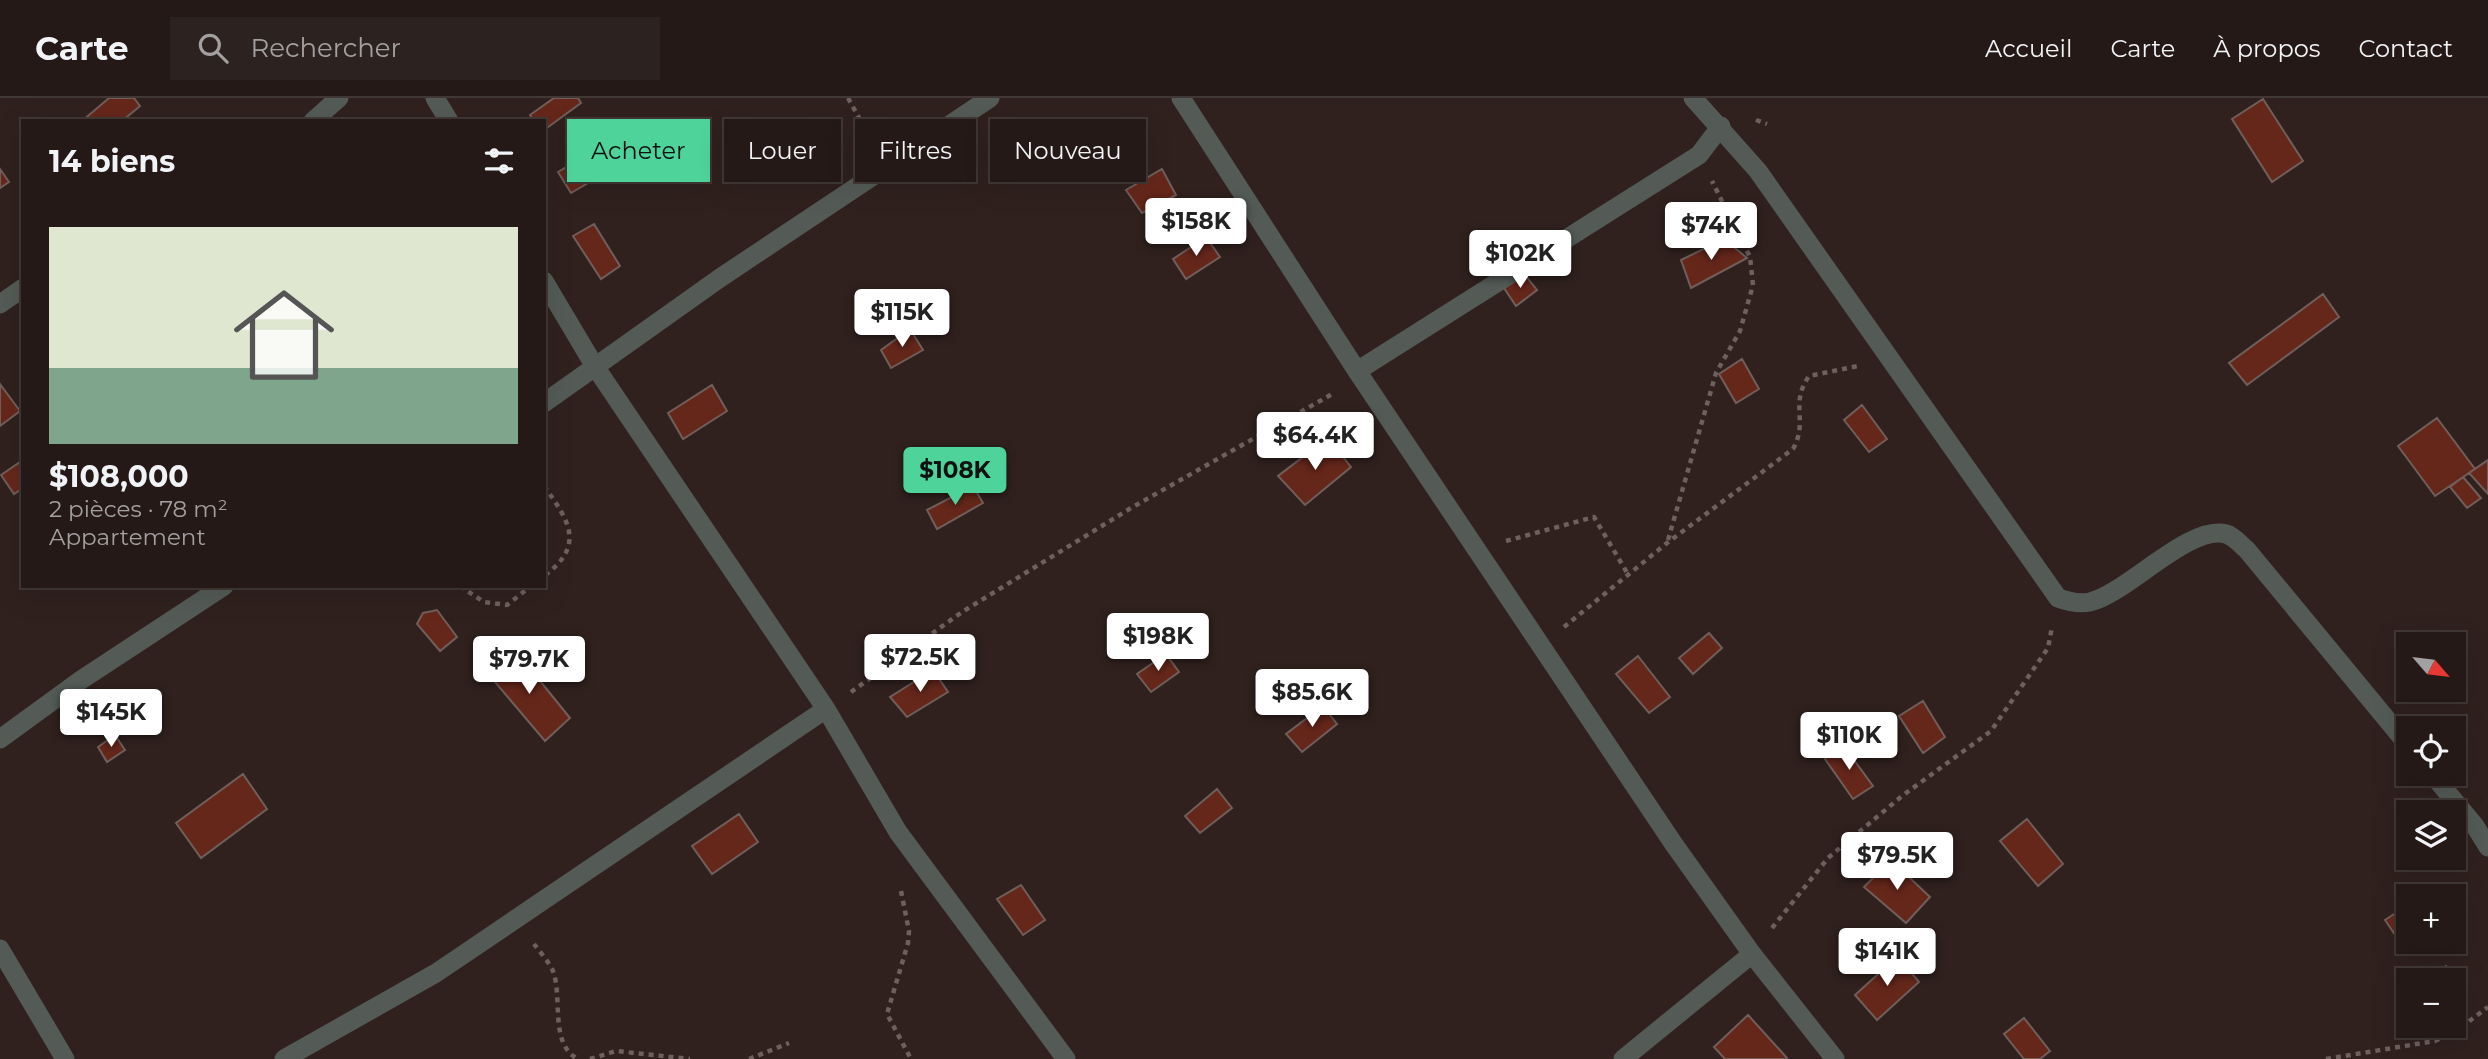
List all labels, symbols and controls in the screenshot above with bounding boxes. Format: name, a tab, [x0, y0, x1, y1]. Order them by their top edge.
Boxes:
search box	[170, 17, 660, 80]
text: Carte	[35, 28, 128, 68]
icon: search	[194, 29, 232, 67]
text: Rechercher	[250, 32, 401, 64]
text: Accueil	[1985, 34, 2072, 63]
text: Carte	[2110, 34, 2175, 63]
text: À propos	[2213, 34, 2320, 63]
text: Contact	[2358, 34, 2453, 63]
chip: Acheter	[567, 119, 710, 182]
chip: Louer	[724, 119, 841, 182]
chip: Filtres	[855, 119, 976, 182]
chip: Nouveau	[990, 119, 1146, 182]
icon: filters	[480, 142, 518, 180]
text: 14 biens	[49, 143, 175, 180]
pin: $158K	[1147, 198, 1245, 258]
pin: $74K	[1670, 202, 1752, 262]
text: $158K	[1161, 207, 1231, 235]
text: $74K	[1681, 211, 1741, 239]
pin: $102K	[1471, 230, 1569, 290]
text: $102K	[1485, 239, 1555, 267]
icon: home	[221, 272, 347, 398]
pin: $115K	[853, 289, 951, 349]
text: $115K	[870, 298, 934, 326]
pin: $64.4K	[1258, 412, 1372, 472]
text: $64.4K	[1273, 421, 1357, 449]
pin: $108K	[906, 448, 1004, 507]
text: $108K	[919, 456, 991, 484]
text: $108,000	[49, 458, 189, 495]
text: 2 pièces · 78 m²	[49, 495, 228, 523]
text: Appartement	[49, 523, 206, 551]
pin: $198K	[1109, 614, 1207, 673]
text: $198K	[1123, 622, 1193, 650]
north arrow	[2396, 632, 2466, 702]
map controls	[2396, 632, 2466, 1038]
pin: $72.5K	[863, 634, 977, 694]
pin: $79.7K	[472, 636, 586, 696]
text: $72.5K	[880, 643, 960, 671]
text: $79.7K	[489, 645, 569, 673]
pin: $85.6K	[1255, 670, 1369, 729]
text: $85.6K	[1272, 678, 1352, 706]
pin: $145K	[62, 690, 160, 749]
text: $145K	[76, 698, 146, 726]
pin: $110K	[1800, 712, 1898, 772]
button: locate	[2396, 716, 2466, 786]
text: $110K	[1816, 721, 1882, 749]
button: layers	[2396, 800, 2466, 870]
pin: $79.5K	[1840, 832, 1954, 892]
text: $79.5K	[1857, 841, 1937, 869]
button: +	[2396, 884, 2466, 954]
pin: $141K	[1838, 928, 1936, 988]
text: $141K	[1855, 937, 1919, 965]
button: −	[2396, 968, 2466, 1038]

